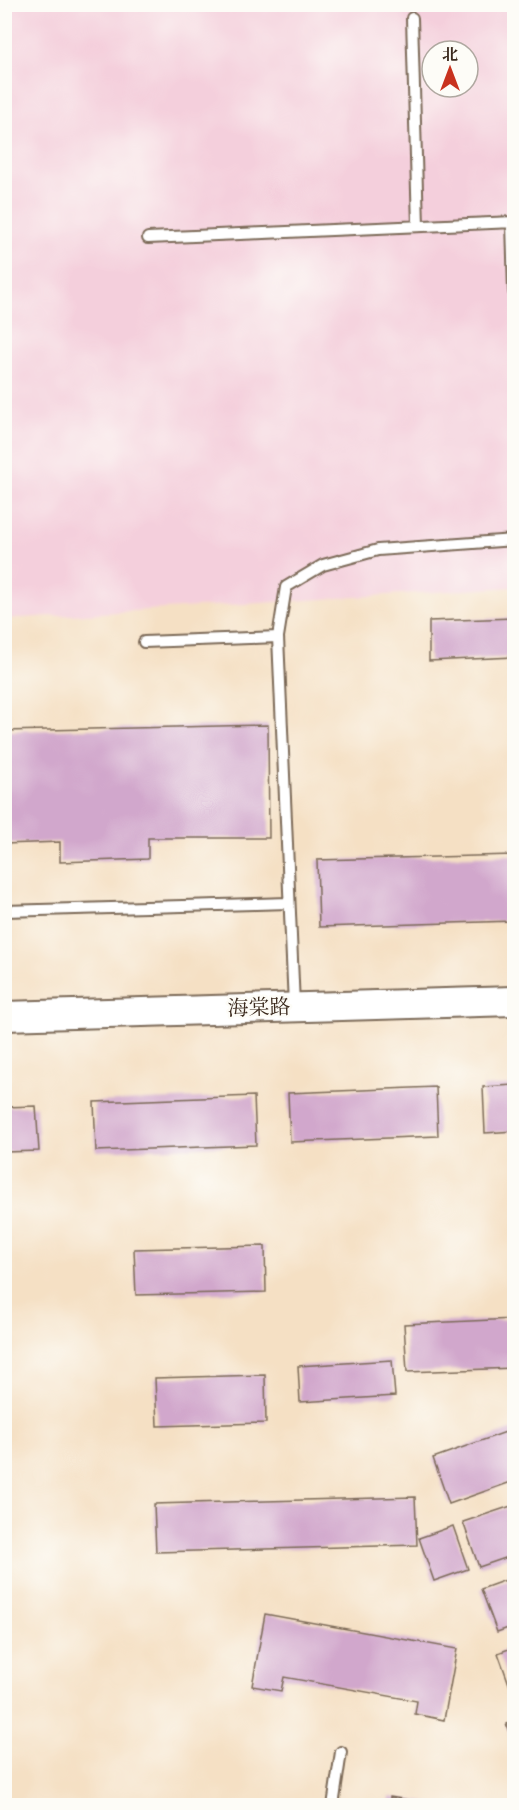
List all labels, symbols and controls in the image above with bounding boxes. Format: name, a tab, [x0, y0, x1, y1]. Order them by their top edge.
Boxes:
north arrow	[420, 39, 480, 99]
text: 北	[442, 44, 458, 66]
street label: 海棠路	[227, 992, 291, 1024]

